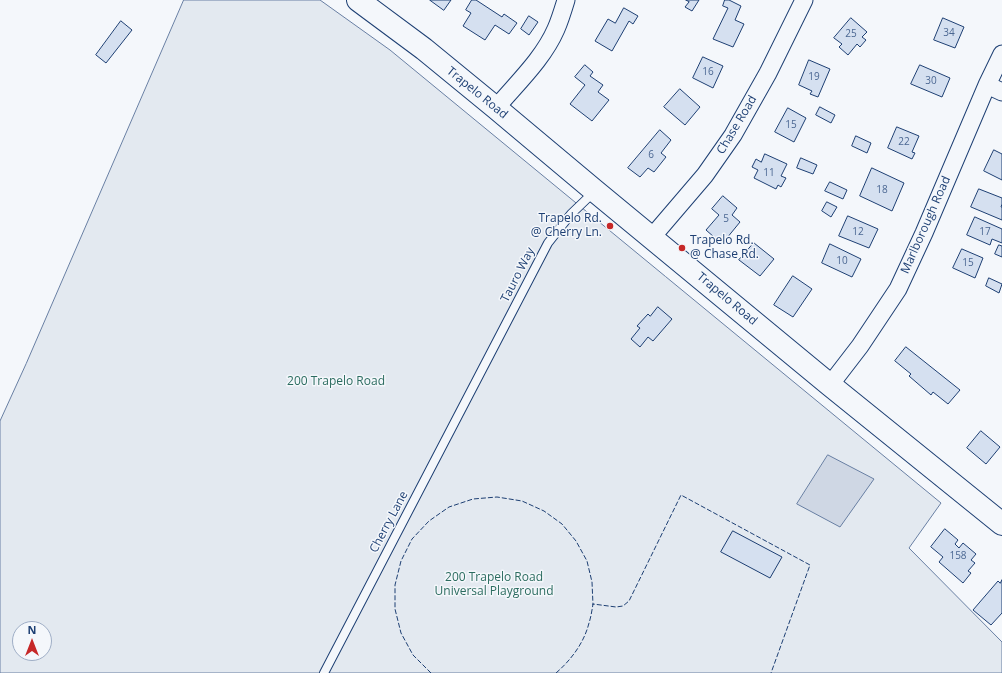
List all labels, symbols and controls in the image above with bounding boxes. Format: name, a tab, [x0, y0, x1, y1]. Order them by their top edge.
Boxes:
house number: 34	[943, 27, 955, 39]
house number: 25	[845, 28, 857, 40]
street label: Trapelo Road	[444, 64, 510, 122]
house number: 16	[702, 66, 714, 78]
house number: 19	[808, 71, 820, 83]
house number: 30	[925, 75, 937, 87]
street label: Chase Road	[714, 93, 760, 157]
house number: 15	[785, 119, 797, 131]
house number: 22	[898, 136, 910, 148]
house number: 6	[648, 149, 654, 161]
house number: 11	[763, 167, 775, 179]
street label: Marlborough Road	[898, 174, 954, 276]
house number: 18	[876, 184, 888, 196]
place label: Trapelo Rd. @ Cherry Ln.	[531, 212, 602, 240]
house number: 5	[723, 213, 729, 225]
marker: Trapelo Rd. @ Cherry Ln.	[605, 221, 615, 231]
house number: 12	[852, 226, 864, 238]
house number: 17	[979, 226, 991, 238]
place label: Trapelo Rd. @ Chase Rd.	[690, 234, 759, 262]
marker: Trapelo Rd. @ Chase Rd.	[677, 243, 687, 253]
street label: Tauro Way	[498, 245, 538, 305]
house number: 10	[836, 255, 848, 267]
house number: 15	[962, 257, 974, 269]
street label: Trapelo Road	[694, 270, 760, 328]
park label: 200 Trapelo Road	[287, 375, 385, 389]
street label: Cherry Lane	[367, 489, 411, 555]
house number: 158	[949, 550, 967, 562]
park label: 200 Trapelo Road Universal Playground	[435, 571, 553, 599]
north arrow	[12, 621, 52, 661]
text: N	[28, 622, 36, 637]

